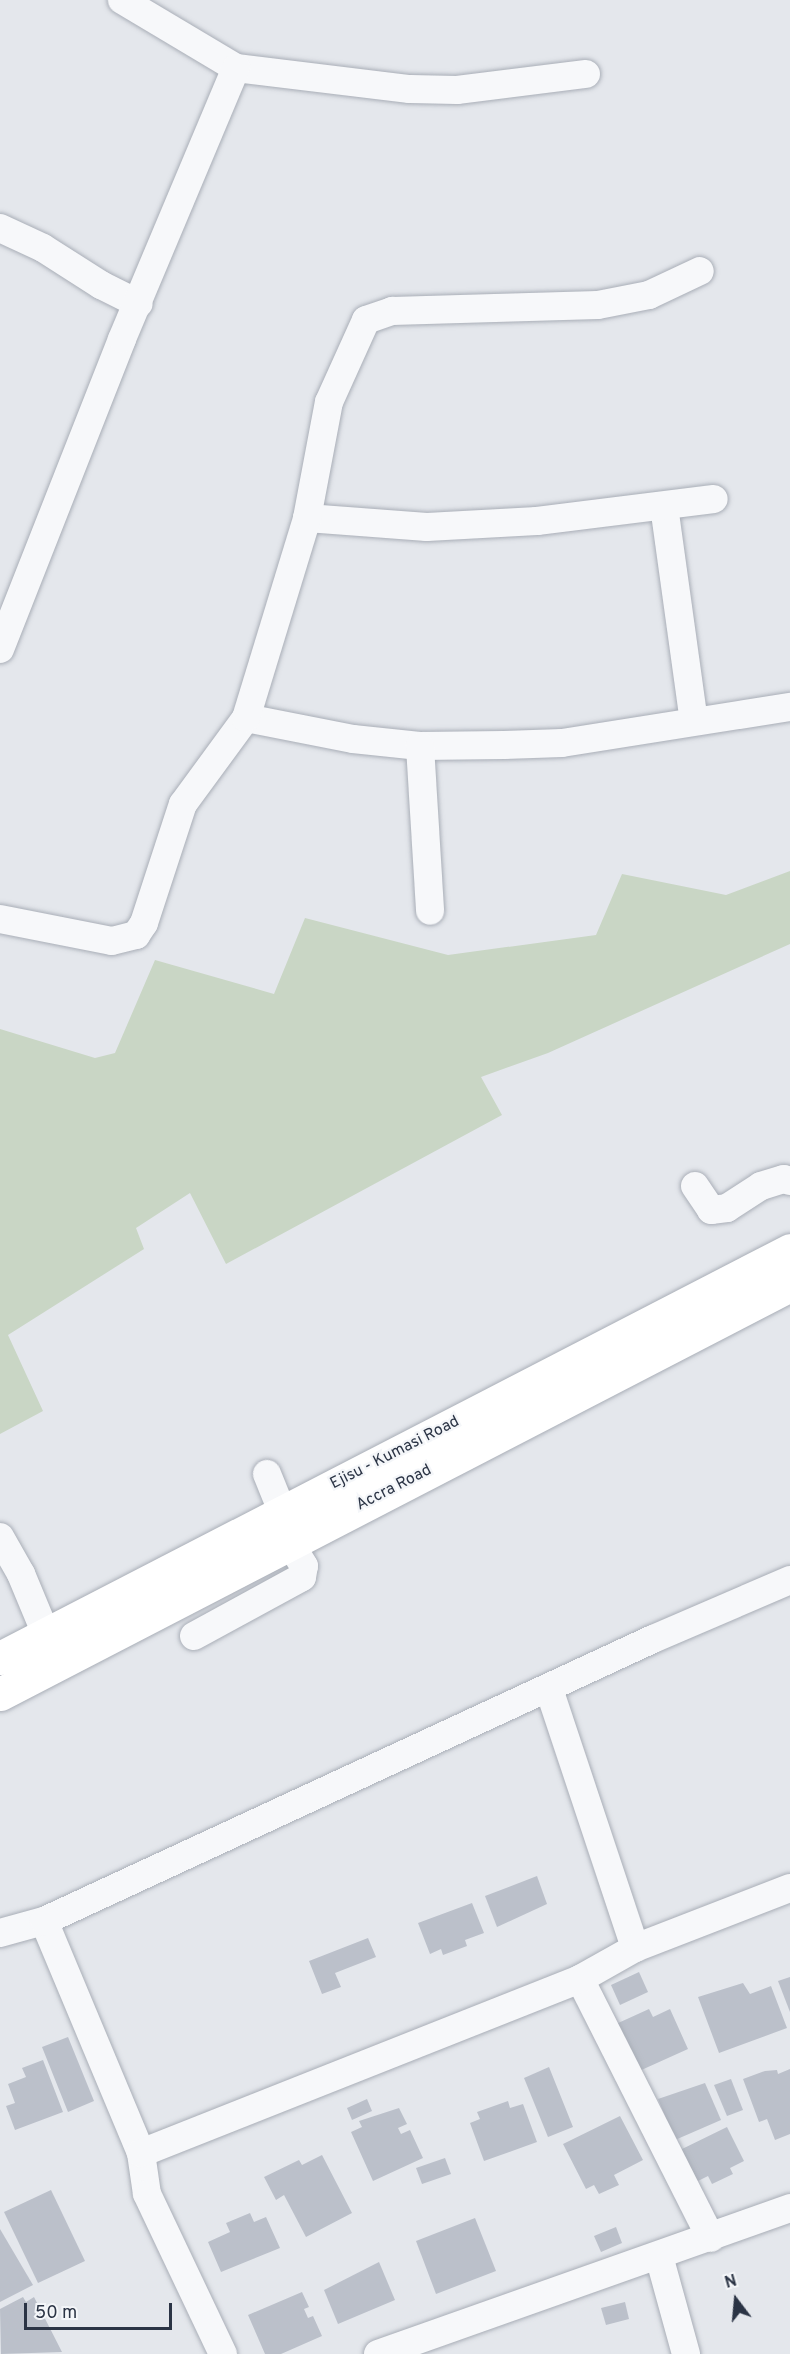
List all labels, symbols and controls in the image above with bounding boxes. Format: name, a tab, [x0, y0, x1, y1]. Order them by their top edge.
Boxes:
street label: Ejisu - Kumasi Road	[327, 1412, 463, 1494]
street label: Accra Road	[353, 1461, 435, 1515]
north arrow	[706, 2270, 766, 2330]
text: N	[723, 2271, 739, 2294]
scale bar	[27, 2291, 176, 2329]
text: 50 m	[35, 2302, 77, 2325]

